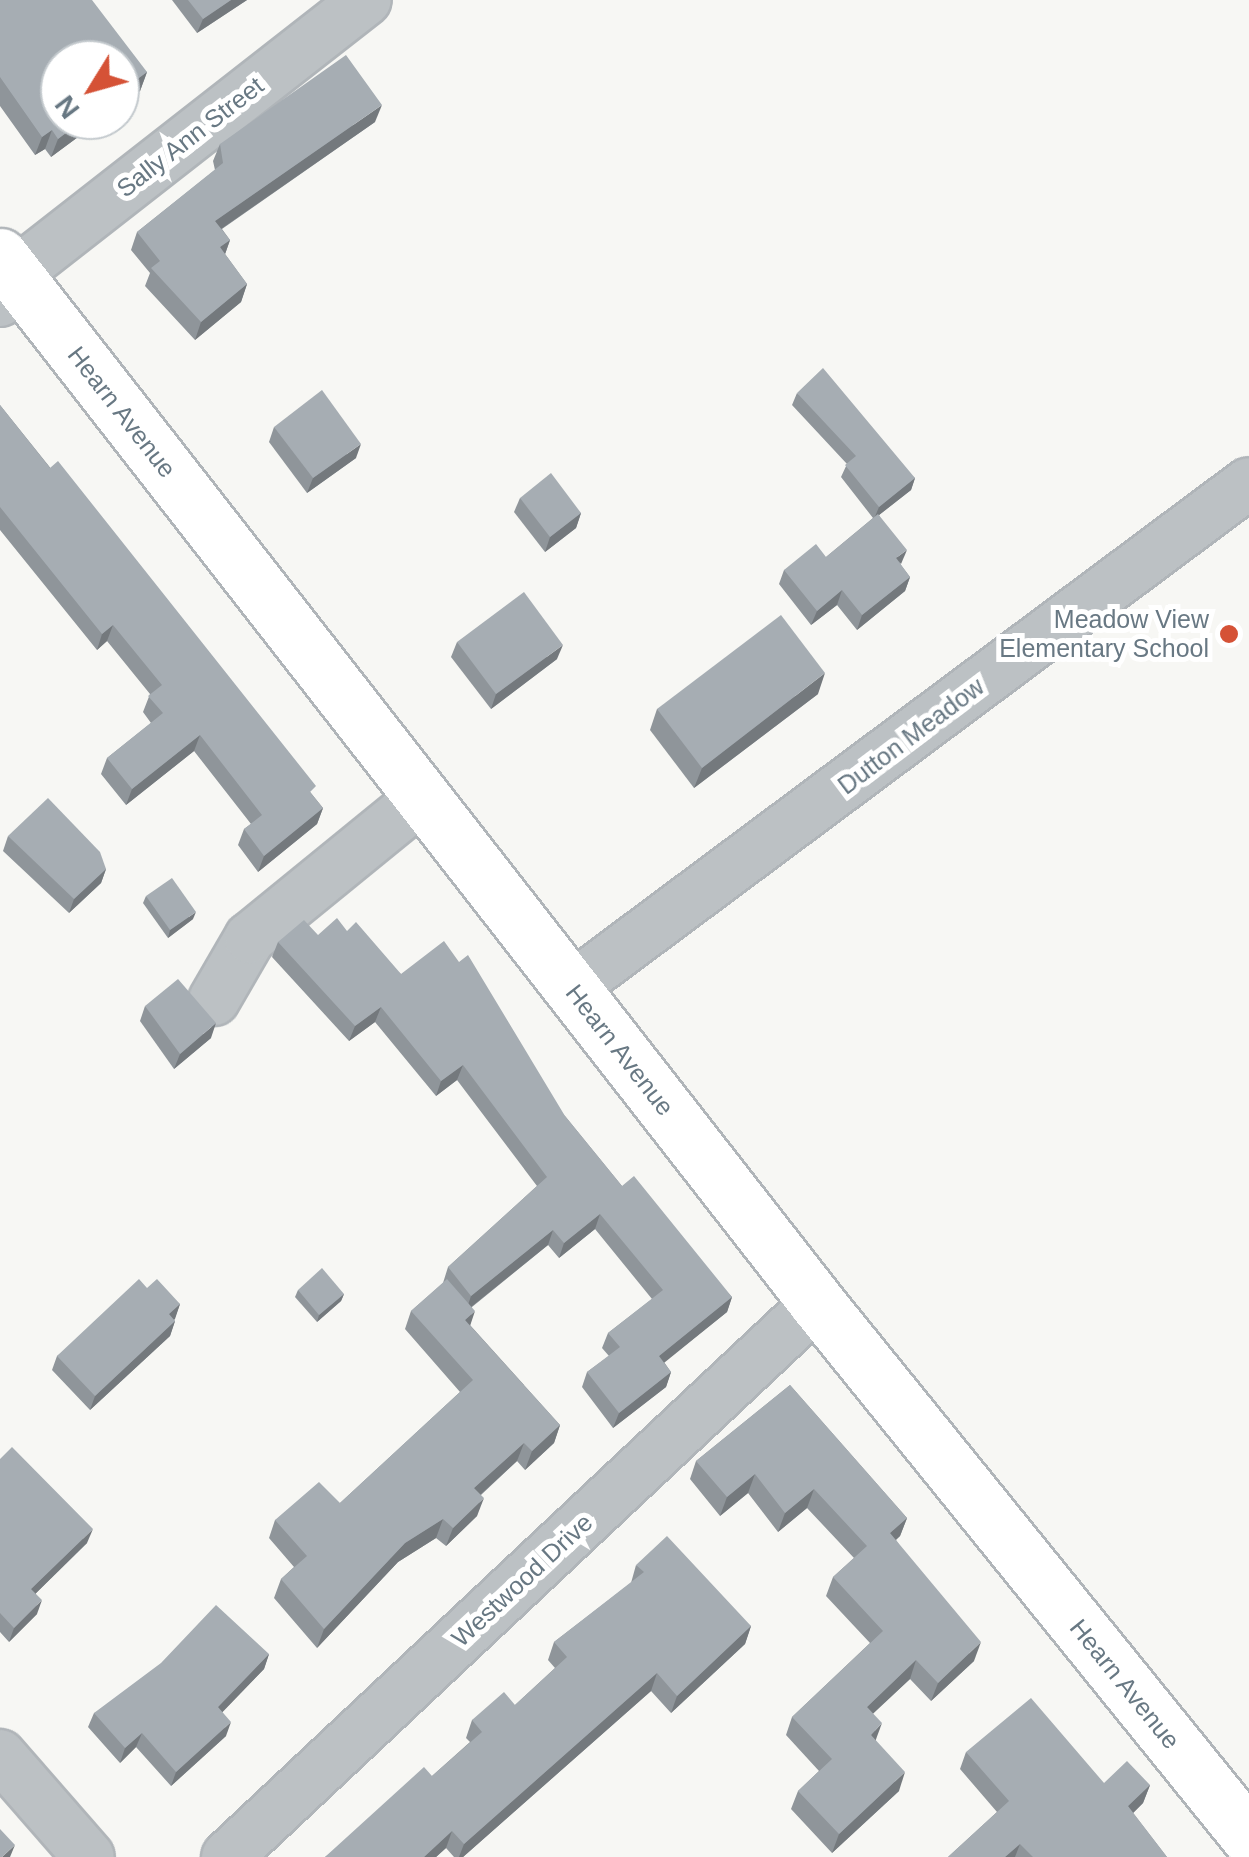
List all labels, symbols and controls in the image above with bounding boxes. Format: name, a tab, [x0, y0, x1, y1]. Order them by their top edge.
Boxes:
north arrow	[40, 40, 140, 140]
street label: Sally Ann Street	[110, 70, 270, 204]
text: N	[49, 90, 86, 125]
street label: Hearn Avenue	[61, 340, 183, 484]
place label: Meadow View Elementary School	[999, 605, 1209, 664]
marker: Meadow View Elementary School	[1218, 623, 1240, 645]
street label: Dutton Meadow	[832, 671, 990, 801]
street label: Hearn Avenue	[559, 978, 681, 1122]
street label: Westwood Drive	[445, 1507, 599, 1653]
street label: Hearn Avenue	[1063, 1613, 1187, 1755]

